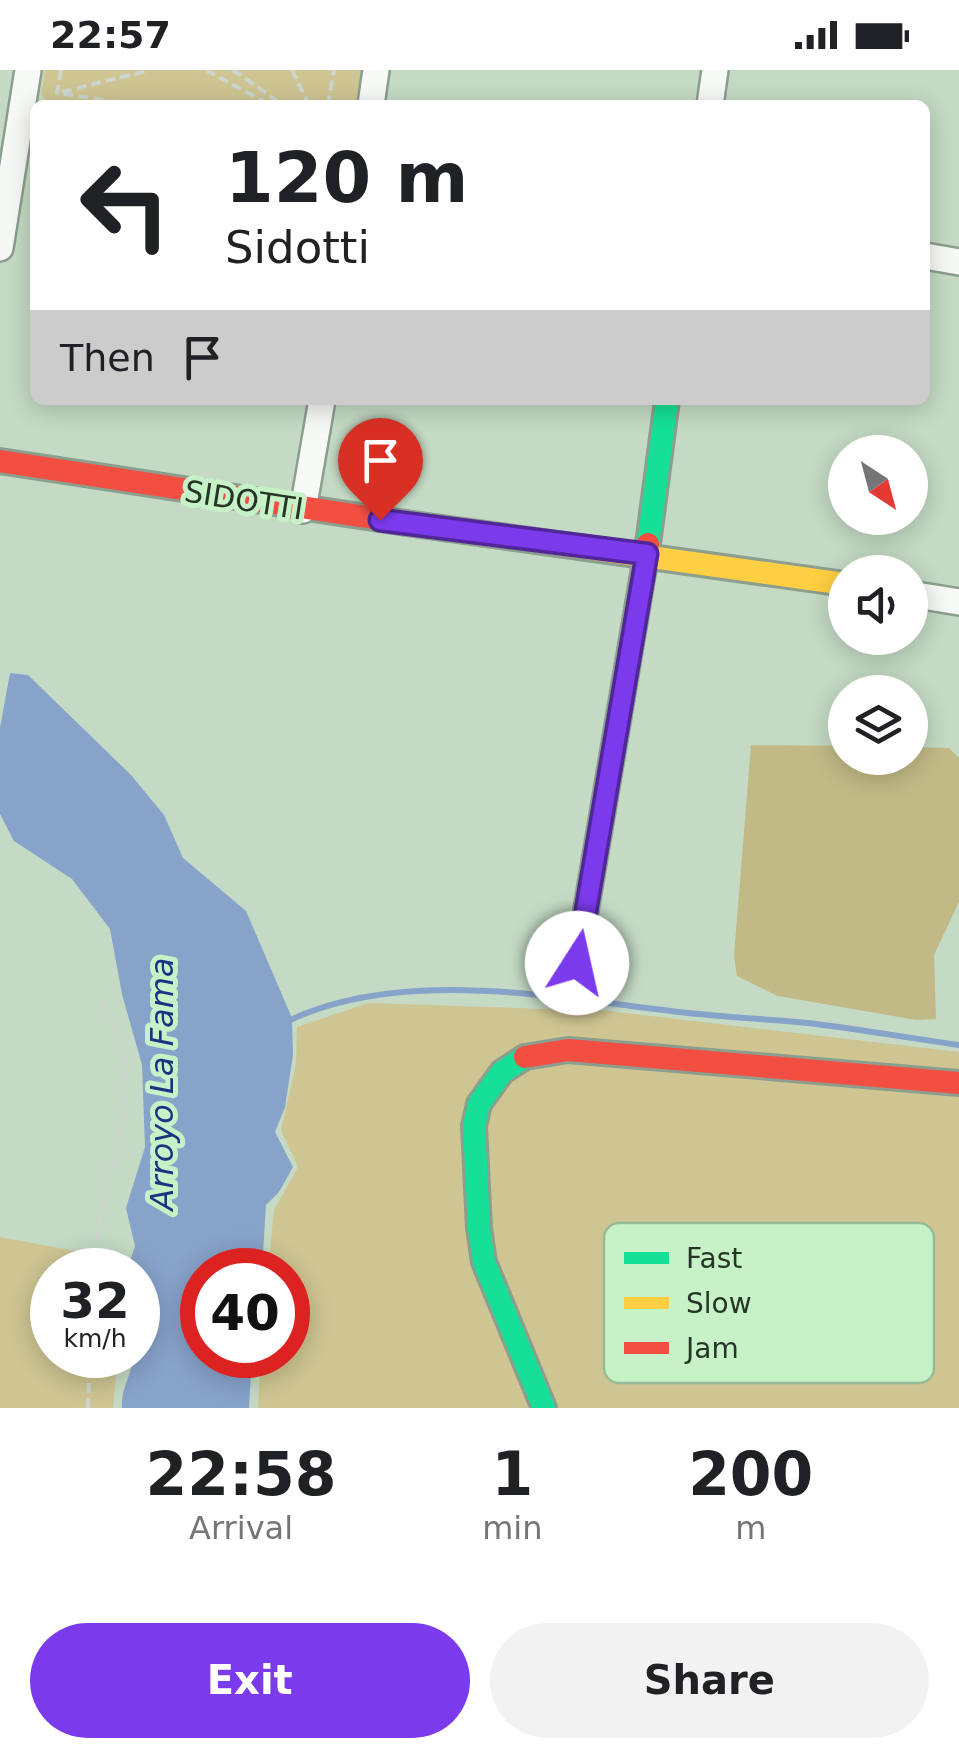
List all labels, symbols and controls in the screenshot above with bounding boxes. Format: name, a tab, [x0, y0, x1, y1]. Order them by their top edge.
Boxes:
text: 22:57	[50, 13, 171, 57]
text: 120 m	[225, 137, 468, 219]
icon: left	[60, 140, 190, 270]
text: Sidotti	[225, 221, 370, 274]
icon: arrive	[175, 330, 230, 385]
text: Then	[60, 336, 155, 380]
pin	[338, 418, 423, 521]
icon: arrive	[353, 433, 408, 488]
north arrow	[828, 435, 928, 535]
map controls	[828, 435, 928, 775]
street label: SIDOTTI	[182, 473, 306, 527]
button: sound	[828, 555, 928, 655]
button: layers	[828, 675, 928, 775]
position arrow	[525, 911, 629, 1015]
water label: Arroyo La Fama	[143, 958, 181, 1212]
legend	[604, 1223, 934, 1383]
text: Fast	[686, 1242, 742, 1275]
speed limit sign: 40	[180, 1248, 310, 1378]
text: 32	[60, 1272, 130, 1330]
text: Slow	[686, 1287, 752, 1320]
text: km/h	[63, 1324, 127, 1353]
text: Jam	[684, 1332, 739, 1365]
text: 22:58	[146, 1439, 337, 1509]
text: 1	[491, 1439, 533, 1509]
text: 200	[688, 1439, 813, 1509]
text: Arrival	[189, 1509, 293, 1547]
text: min	[482, 1509, 543, 1547]
text: m	[735, 1509, 766, 1547]
button: Exit	[30, 1623, 470, 1738]
button: Share	[490, 1623, 929, 1738]

